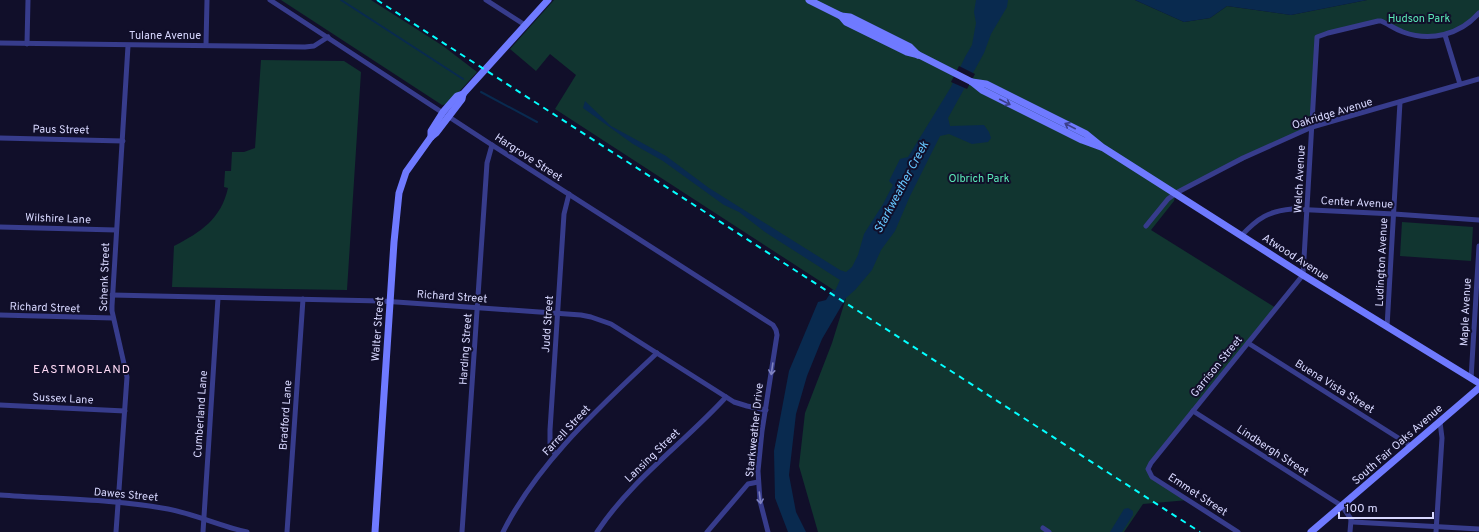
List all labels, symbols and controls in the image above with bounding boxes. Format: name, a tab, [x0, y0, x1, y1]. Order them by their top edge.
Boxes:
park label: Hudson Park	[1388, 12, 1450, 26]
street label: Tulane Avenue	[129, 29, 201, 43]
street label: Oakridge Avenue	[1290, 95, 1374, 133]
one-way arrow	[999, 98, 1011, 106]
one-way arrow	[1064, 122, 1076, 129]
street label: Paus Street	[33, 123, 89, 137]
street label: Hargrove Street	[492, 131, 565, 185]
water label: Starkweather Creek	[871, 138, 933, 236]
street label: Welch Avenue	[1291, 144, 1309, 214]
park label: Olbrich Park	[948, 172, 1010, 186]
street label: Center Avenue	[1320, 194, 1394, 212]
street label: Wilshire Lane	[25, 211, 91, 227]
street label: Ludington Avenue	[1373, 217, 1391, 307]
street label: Atwood Avenue	[1259, 231, 1332, 285]
street label: Schenk Street	[97, 242, 113, 312]
street label: Maple Avenue	[1457, 277, 1475, 347]
street label: Richard Street	[416, 288, 488, 306]
street label: Judd Street	[539, 295, 557, 353]
street label: Walter Street	[369, 296, 387, 362]
street label: Richard Street	[9, 300, 81, 316]
street label: Harding Street	[457, 313, 475, 385]
street label: Garrison Street	[1188, 333, 1246, 400]
street label: Buena Vista Street	[1292, 357, 1377, 417]
district label: EASTMORLAND	[33, 362, 131, 378]
one-way arrow	[768, 362, 776, 375]
street label: Cumberland Lane	[191, 370, 211, 458]
street label: Bradford Lane	[277, 380, 295, 450]
street label: Starkweather Drive	[743, 382, 767, 478]
street label: Sussex Lane	[32, 390, 94, 408]
street label: Farrell Street	[540, 402, 594, 459]
street label: South Fair Oaks Avenue	[1349, 402, 1446, 488]
street label: Lindbergh Street	[1234, 422, 1311, 479]
street label: Lansing Street	[622, 426, 683, 486]
street label: Emmet Street	[1165, 470, 1230, 519]
street label: Dawes Street	[93, 485, 159, 505]
one-way arrow	[756, 491, 764, 504]
scale bar	[1339, 494, 1433, 520]
text: 100 m	[1345, 501, 1378, 517]

